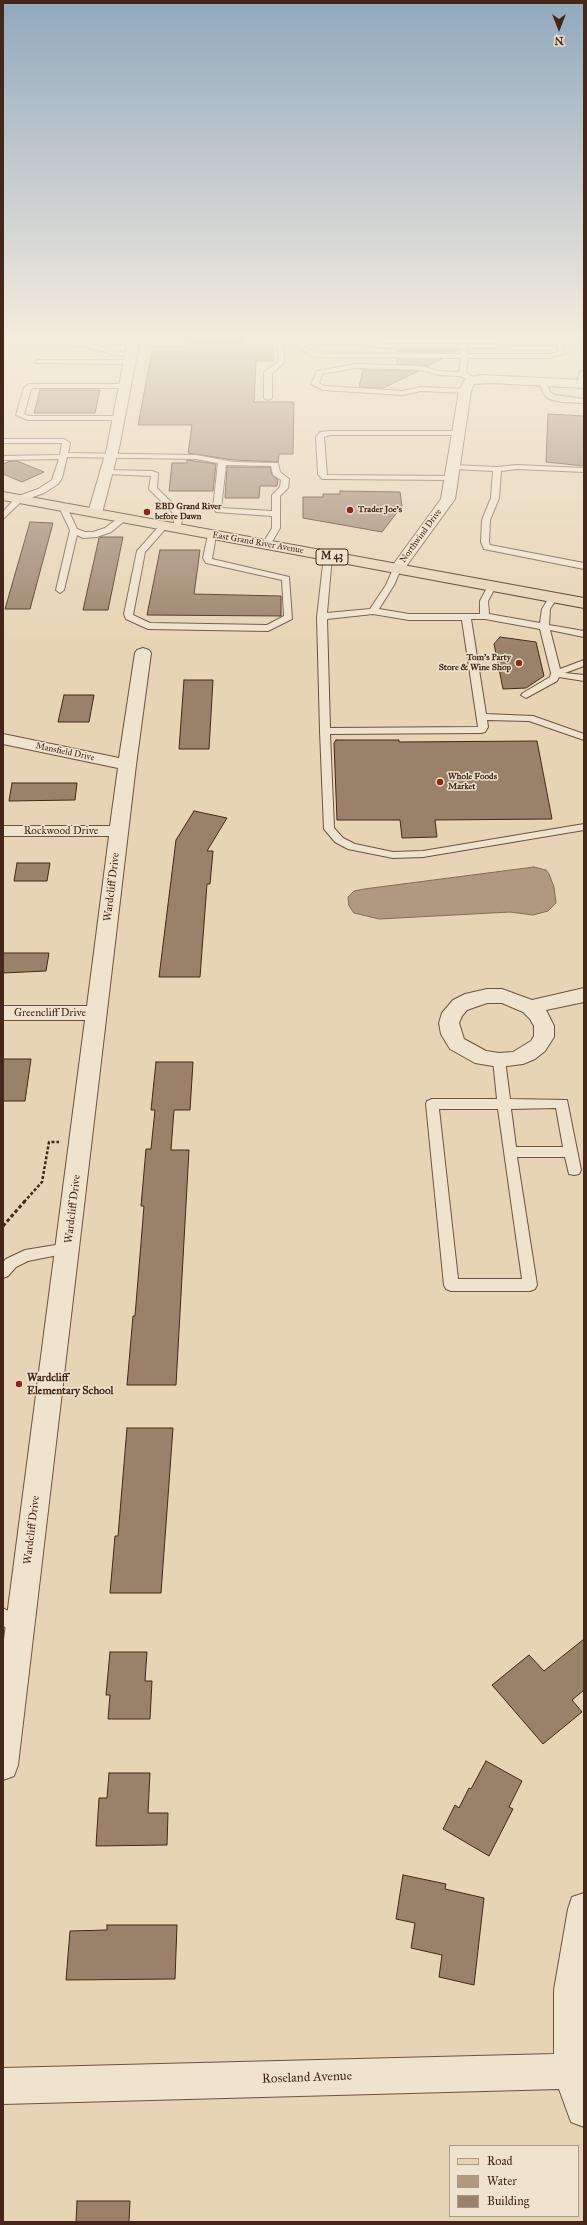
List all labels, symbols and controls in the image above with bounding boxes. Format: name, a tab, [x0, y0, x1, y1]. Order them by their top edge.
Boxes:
north arrow	[539, 8, 579, 48]
text: N	[554, 34, 564, 47]
place label: EBD Grand River before Dawn	[155, 502, 221, 523]
marker: Trader Joe's	[345, 505, 355, 515]
place label: Trader Joe's	[358, 505, 402, 515]
marker: EBD Grand River before Dawn	[142, 507, 152, 517]
street label: Northwind Drive	[398, 507, 444, 565]
street label: East Grand River Avenue	[211, 530, 305, 556]
road number: M 43	[316, 549, 348, 565]
place label: Tom's Party Store & Wine Shop	[439, 653, 511, 674]
marker: Tom's Party Store & Wine Shop	[514, 658, 524, 668]
street label: Mansfield Drive	[35, 740, 95, 764]
place label: Whole Foods Market	[448, 772, 497, 793]
marker: Whole Foods Market	[435, 777, 445, 787]
street label: Rockwood Drive	[24, 824, 98, 838]
street label: Wardcliff Drive	[101, 852, 123, 922]
street label: Greencliff Drive	[14, 1006, 86, 1020]
street label: Wardcliff Drive	[62, 1174, 84, 1244]
place label: Wardcliff Elementary School	[27, 1371, 114, 1397]
marker: Wardcliff Elementary School	[14, 1379, 24, 1389]
street label: Wardcliff Drive	[21, 1495, 43, 1565]
street label: Roseland Avenue	[262, 2069, 352, 2087]
legend	[449, 2145, 579, 2217]
text: Road	[487, 2154, 513, 2168]
text: Water	[487, 2174, 517, 2188]
text: Building	[487, 2194, 529, 2208]

